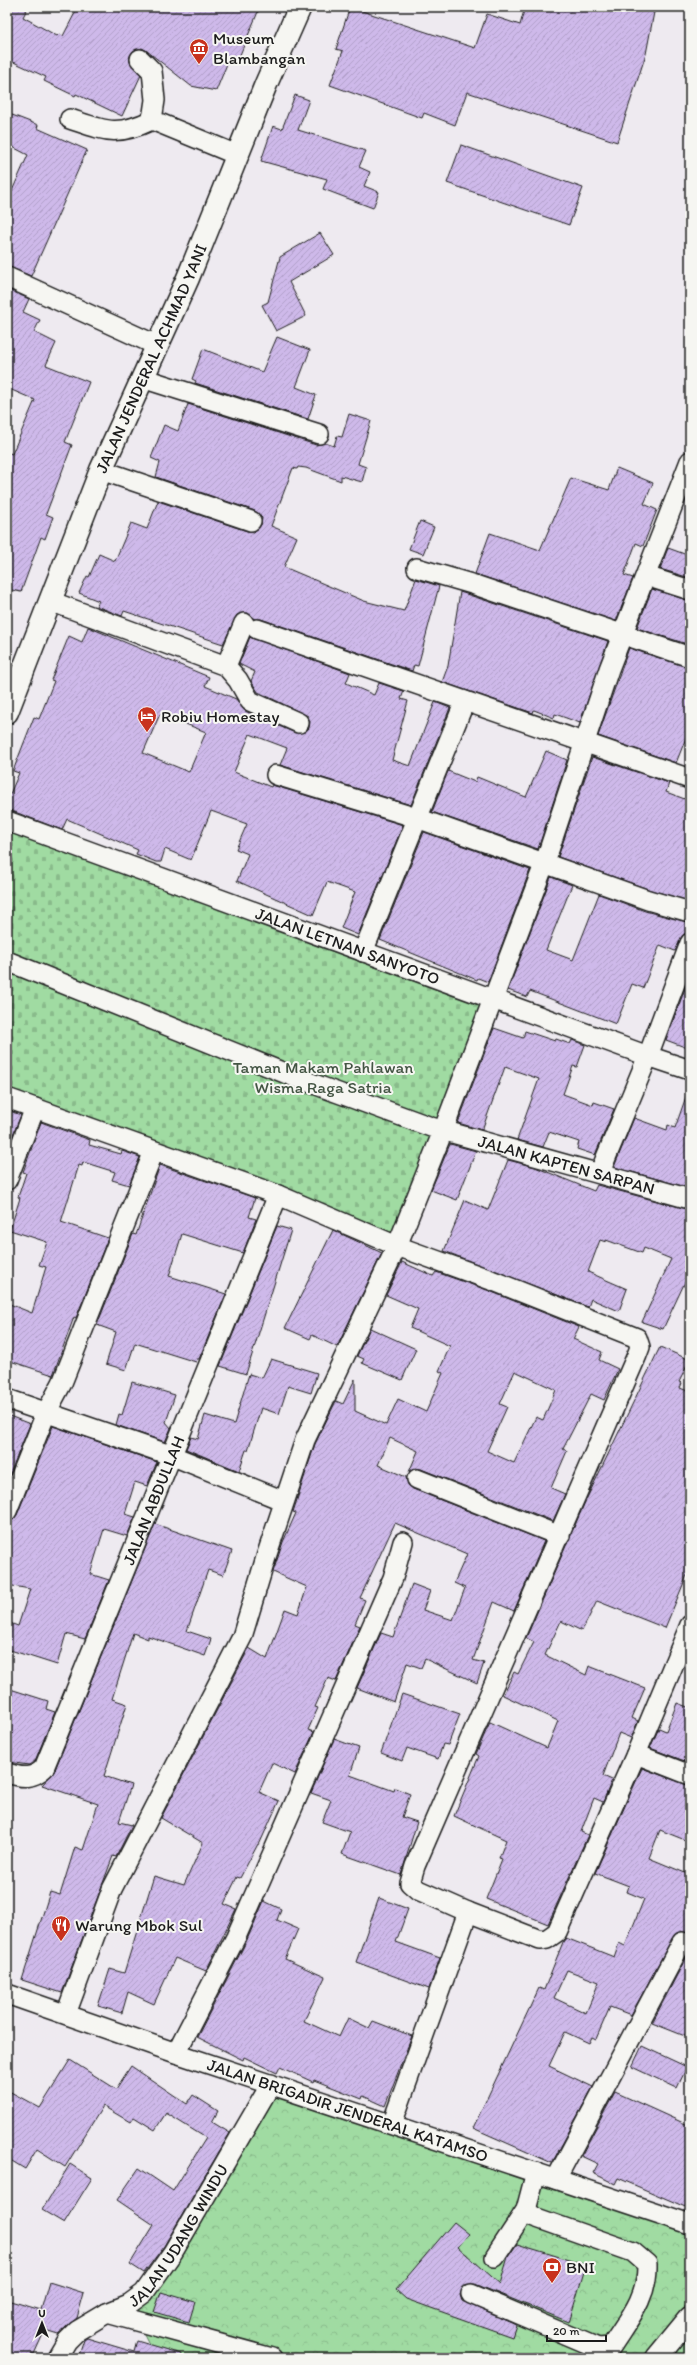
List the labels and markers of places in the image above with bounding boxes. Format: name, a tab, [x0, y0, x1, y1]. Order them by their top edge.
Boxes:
place label: Museum Blambangan	[213, 28, 306, 68]
museum icon: Museum Blambangan	[188, 37, 210, 65]
hotel icon: Robiu Homestay	[136, 705, 158, 733]
place label: Robiu Homestay	[161, 706, 279, 726]
restaurant icon: Warung Mbok Sul	[50, 1914, 72, 1942]
place label: Warung Mbok Sul	[75, 1915, 203, 1935]
bank icon: BNI	[541, 2256, 563, 2284]
place label: BNI	[566, 2257, 595, 2277]

